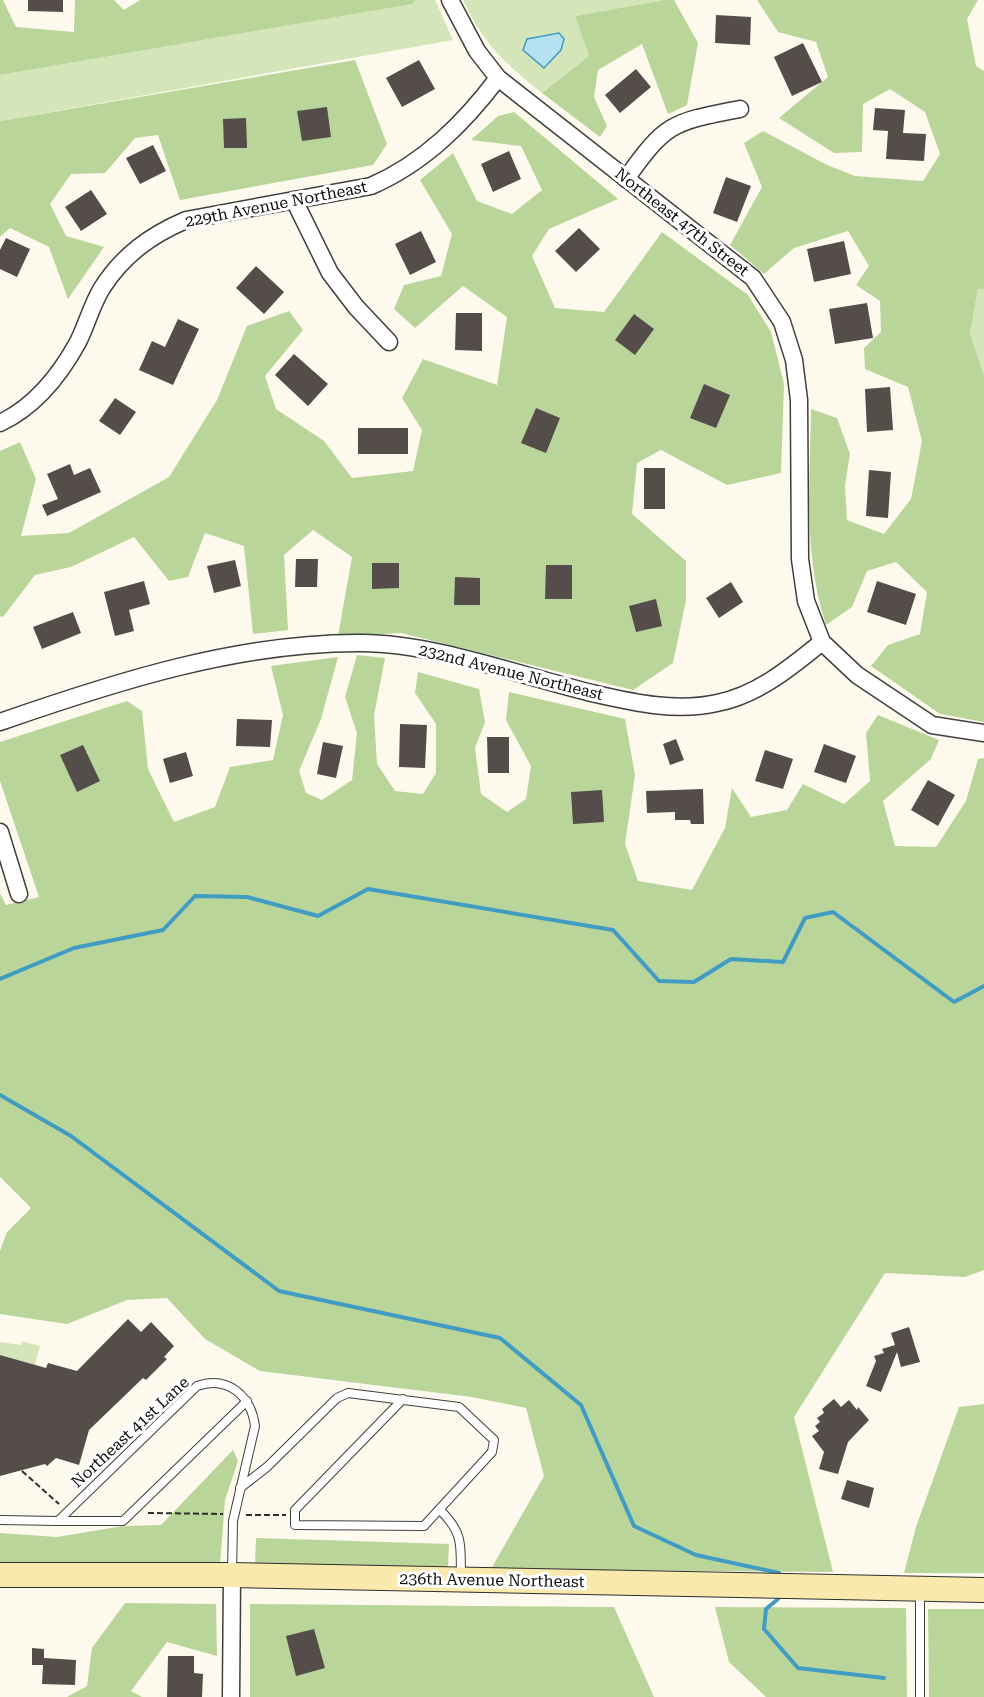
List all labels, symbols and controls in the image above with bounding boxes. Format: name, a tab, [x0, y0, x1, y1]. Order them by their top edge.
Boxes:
street label: Northeast 47th Street	[611, 164, 753, 280]
street label: 229th Avenue Northeast	[183, 177, 369, 231]
street label: 232nd Avenue Northeast	[417, 640, 605, 704]
street label: Northeast 41st Lane	[67, 1372, 193, 1491]
street label: 236th Avenue Northeast	[399, 1569, 585, 1591]

